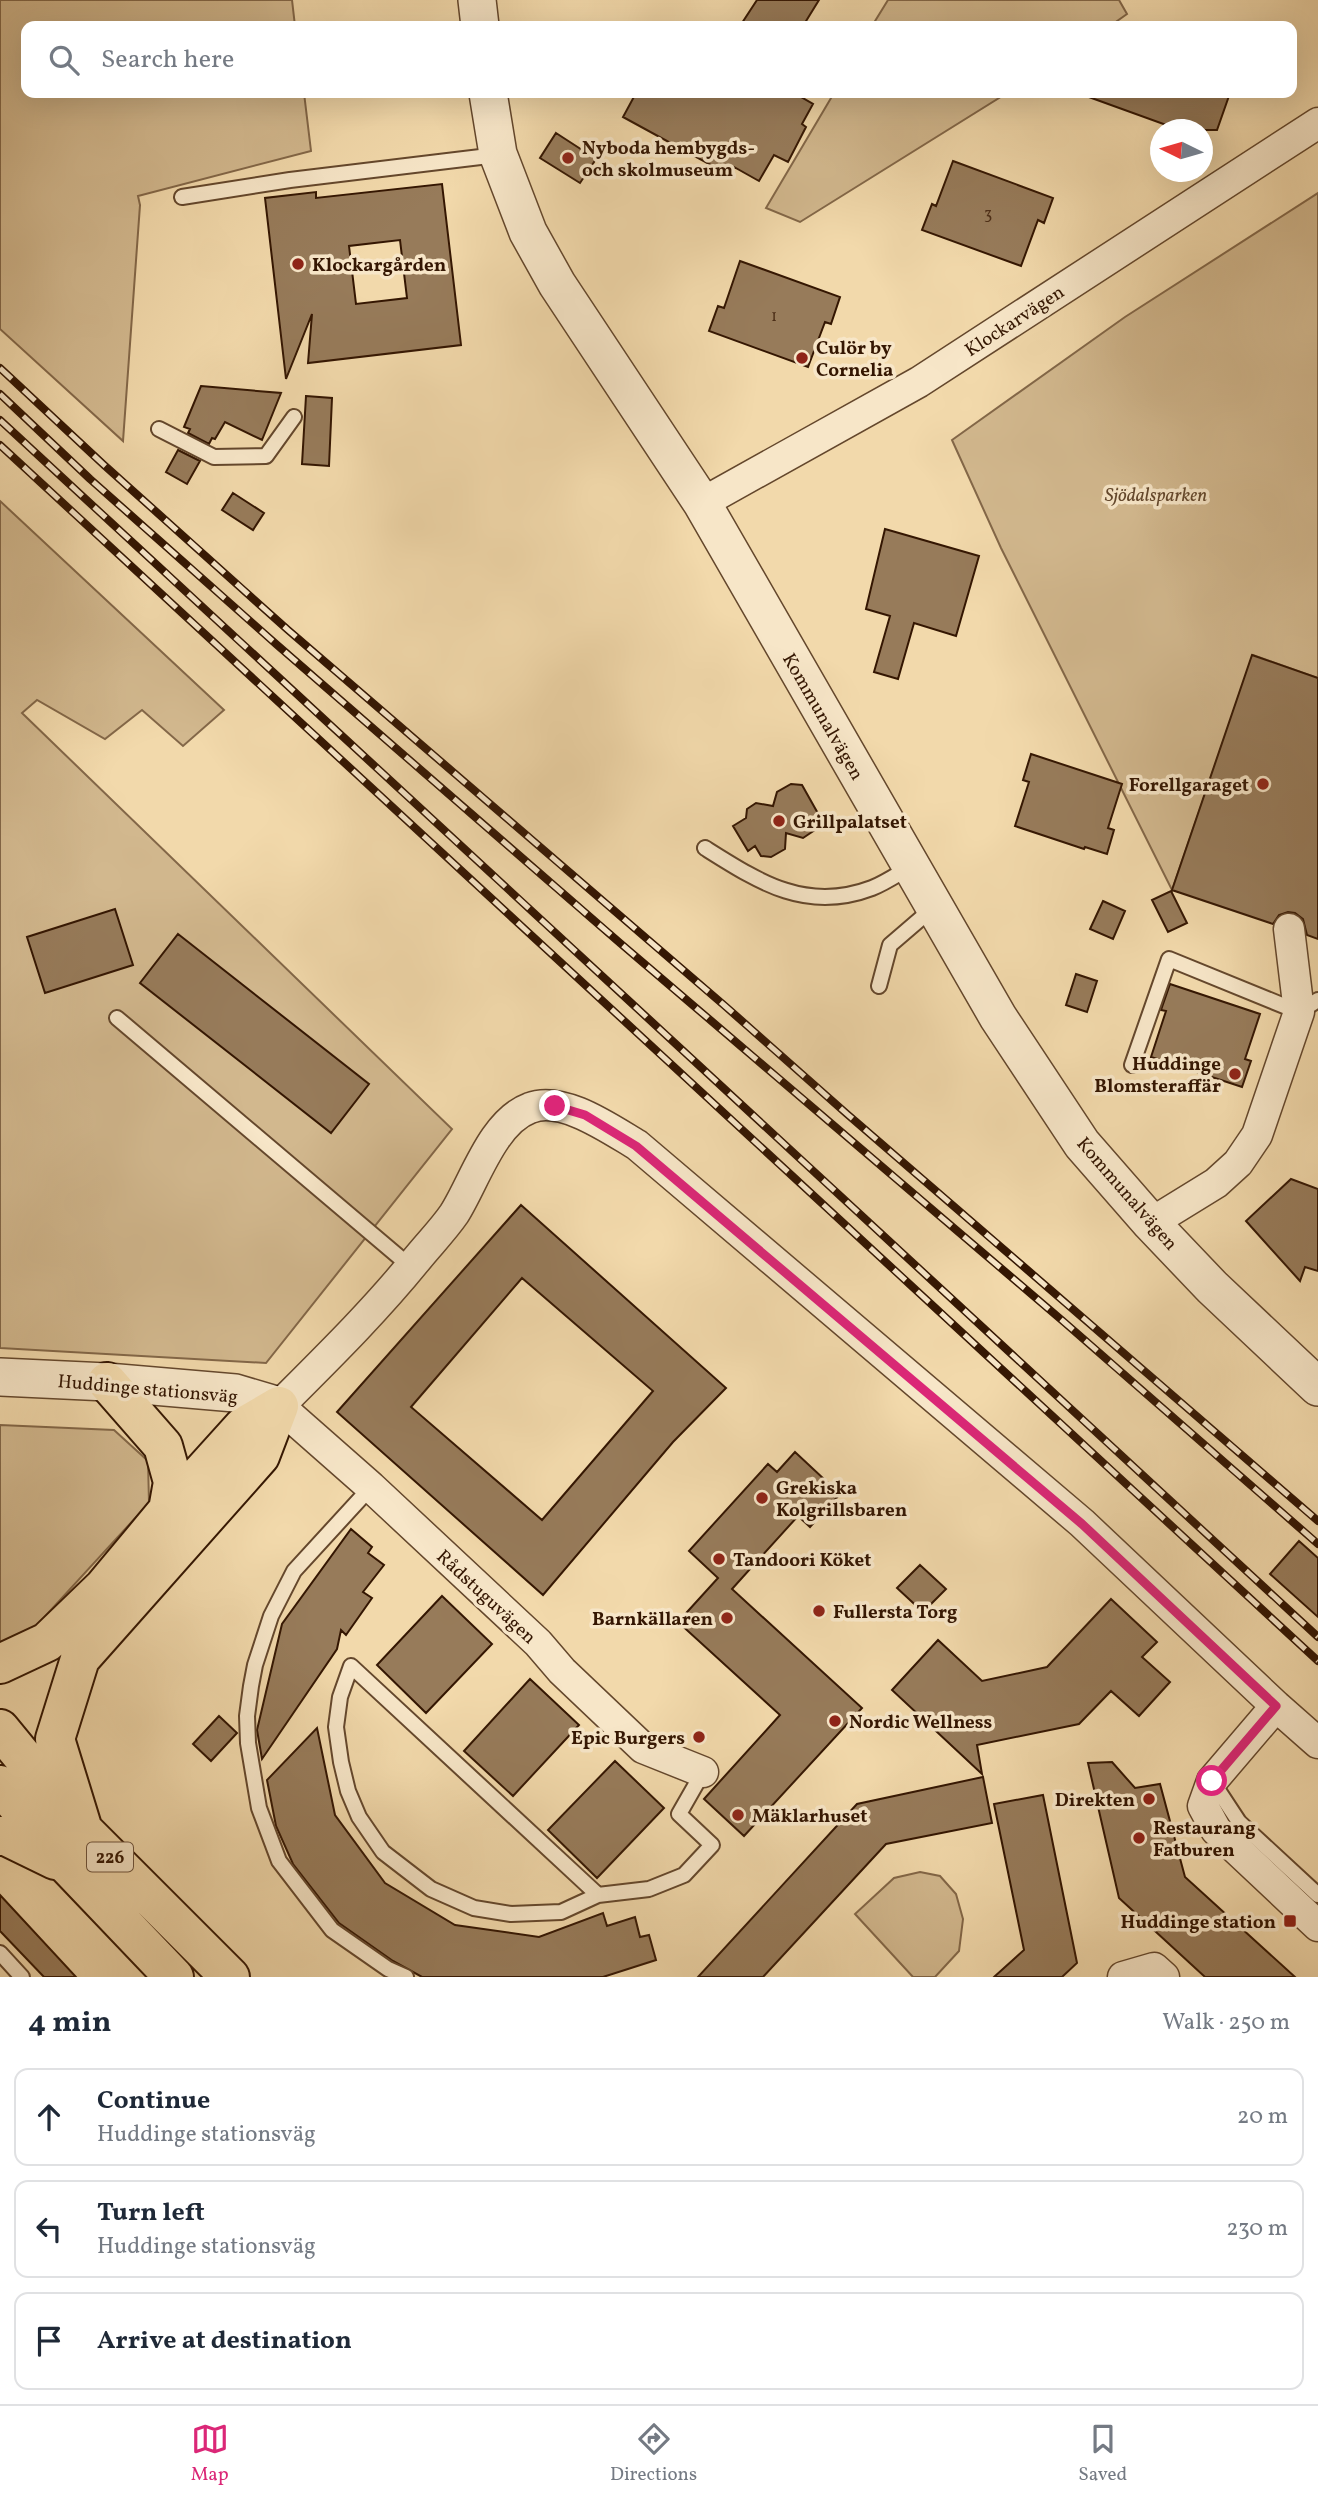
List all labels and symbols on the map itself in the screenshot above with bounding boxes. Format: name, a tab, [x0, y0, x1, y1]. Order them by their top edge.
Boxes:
north arrow	[1150, 119, 1213, 182]
place label: Nyboda hembygds- och skolmuseum	[582, 136, 755, 184]
marker: Nyboda hembygds- och skolmuseum	[560, 150, 576, 166]
house number: 3	[984, 204, 992, 226]
place label: Klockargården	[312, 253, 446, 279]
marker: Klockargården	[290, 256, 306, 272]
street label: Klockarvägen	[960, 280, 1070, 364]
house number: 1	[771, 306, 777, 328]
place label: Culör by Cornelia	[816, 336, 893, 384]
marker: Culör by Cornelia	[794, 350, 810, 366]
park label: Sjödalsparken	[1105, 483, 1207, 509]
street label: Kommunalvägen	[775, 649, 869, 785]
place label: Forellgaraget	[1129, 773, 1249, 799]
marker: Forellgaraget	[1255, 776, 1271, 792]
place label: Grillpalatset	[793, 810, 907, 836]
marker: Grillpalatset	[771, 813, 787, 829]
place label: Huddinge Blomsteraffär	[1094, 1052, 1221, 1100]
marker: Huddinge Blomsteraffär	[1227, 1066, 1243, 1082]
route end	[539, 1090, 570, 1121]
street label: Kommunalvägen	[1070, 1132, 1183, 1257]
street label: Huddinge stationsväg	[57, 1369, 239, 1411]
place label: Grekiska Kolgrillsbaren	[776, 1476, 907, 1524]
marker: Grekiska Kolgrillsbaren	[754, 1490, 770, 1506]
street label: Rådstuguvägen	[430, 1544, 541, 1651]
place label: Tandoori Köket	[733, 1548, 871, 1574]
marker: Tandoori Köket	[711, 1551, 727, 1567]
place label: Fullersta Torg	[833, 1600, 957, 1626]
marker: Fullersta Torg	[811, 1603, 827, 1619]
place label: Barnkällaren	[592, 1607, 713, 1633]
marker: Barnkällaren	[719, 1610, 735, 1626]
place label: Nordic Wellness	[849, 1710, 993, 1736]
marker: Nordic Wellness	[827, 1713, 843, 1729]
place label: Epic Burgers	[571, 1726, 685, 1752]
marker: Epic Burgers	[691, 1729, 707, 1745]
route start	[1196, 1765, 1227, 1796]
place label: Direkten	[1055, 1788, 1135, 1814]
marker: Direkten	[1141, 1791, 1157, 1807]
place label: Mäklarhuset	[752, 1804, 867, 1830]
marker: Mäklarhuset	[730, 1807, 746, 1823]
place label: Restaurang Fatburen	[1153, 1816, 1256, 1864]
marker: Restaurang Fatburen	[1131, 1830, 1147, 1846]
road number: 226	[87, 1842, 133, 1871]
place label: Huddinge station	[1121, 1910, 1276, 1936]
marker: Huddinge station	[1282, 1913, 1298, 1929]

